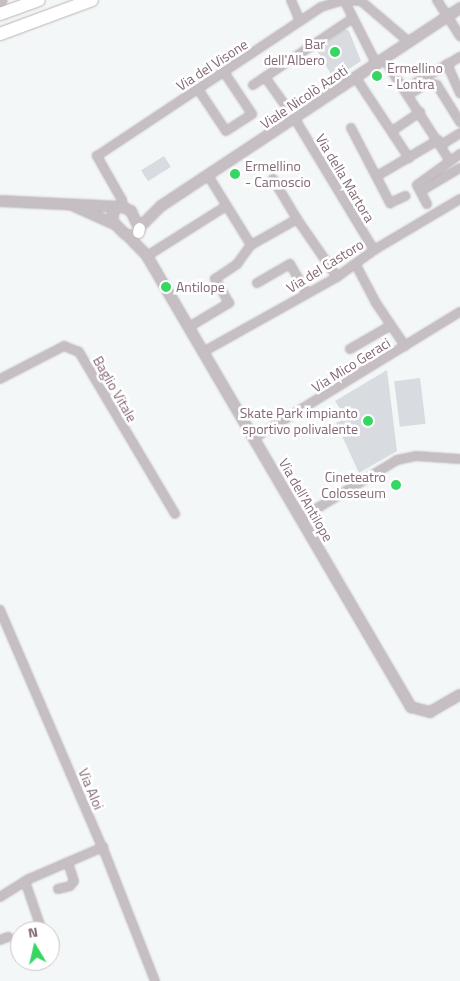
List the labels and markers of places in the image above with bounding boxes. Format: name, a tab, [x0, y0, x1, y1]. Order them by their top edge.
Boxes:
place label: Bar dell'Albero	[264, 36, 325, 68]
marker: Bar dell'Albero	[329, 46, 341, 58]
place label: Ermellino - Lontra	[387, 60, 443, 92]
marker: Ermellino - Lontra	[371, 70, 383, 82]
place label: Ermellino - Camoscio	[245, 158, 311, 190]
marker: Ermellino - Camoscio	[229, 168, 241, 180]
place label: Antilope	[176, 279, 225, 295]
marker: Antilope	[160, 281, 172, 293]
place label: Skate Park impianto sportivo polivalente	[240, 405, 358, 438]
marker: Skate Park impianto sportivo polivalente	[362, 415, 374, 427]
place label: Cineteatro Colosseum	[321, 469, 386, 502]
marker: Cineteatro Colosseum	[390, 479, 402, 491]

